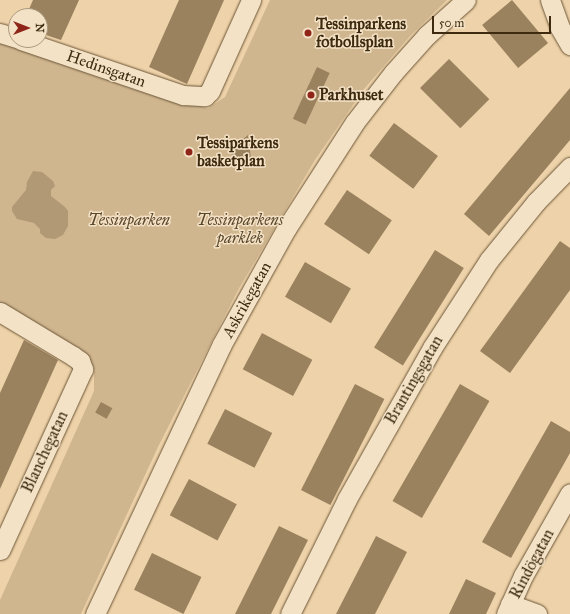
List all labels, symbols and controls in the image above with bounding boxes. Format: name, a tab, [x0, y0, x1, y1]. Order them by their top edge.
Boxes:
north arrow	[8, 8, 48, 48]
scale bar	[434, 8, 553, 34]
place label: Tessinparkens fotbollsplan	[316, 14, 406, 52]
text: 50 m	[439, 16, 464, 30]
text: N	[33, 23, 46, 33]
marker: Tessinparkens fotbollsplan	[303, 28, 313, 38]
street label: Hedinsgatan	[64, 46, 148, 92]
place label: Parkhuset	[319, 85, 383, 105]
marker: Parkhuset	[306, 90, 316, 100]
place label: Tessiparkens basketplan	[197, 133, 278, 171]
marker: Tessiparkens basketplan	[184, 147, 194, 157]
park label: Tessinparken	[88, 210, 170, 230]
park label: Tessinparkens parklek	[197, 210, 283, 248]
street label: Askrikegatan	[218, 259, 276, 341]
street label: Brantingsgatan	[381, 332, 447, 428]
street label: Blanchegatan	[18, 408, 72, 496]
street label: Rindögatan	[506, 526, 558, 602]

